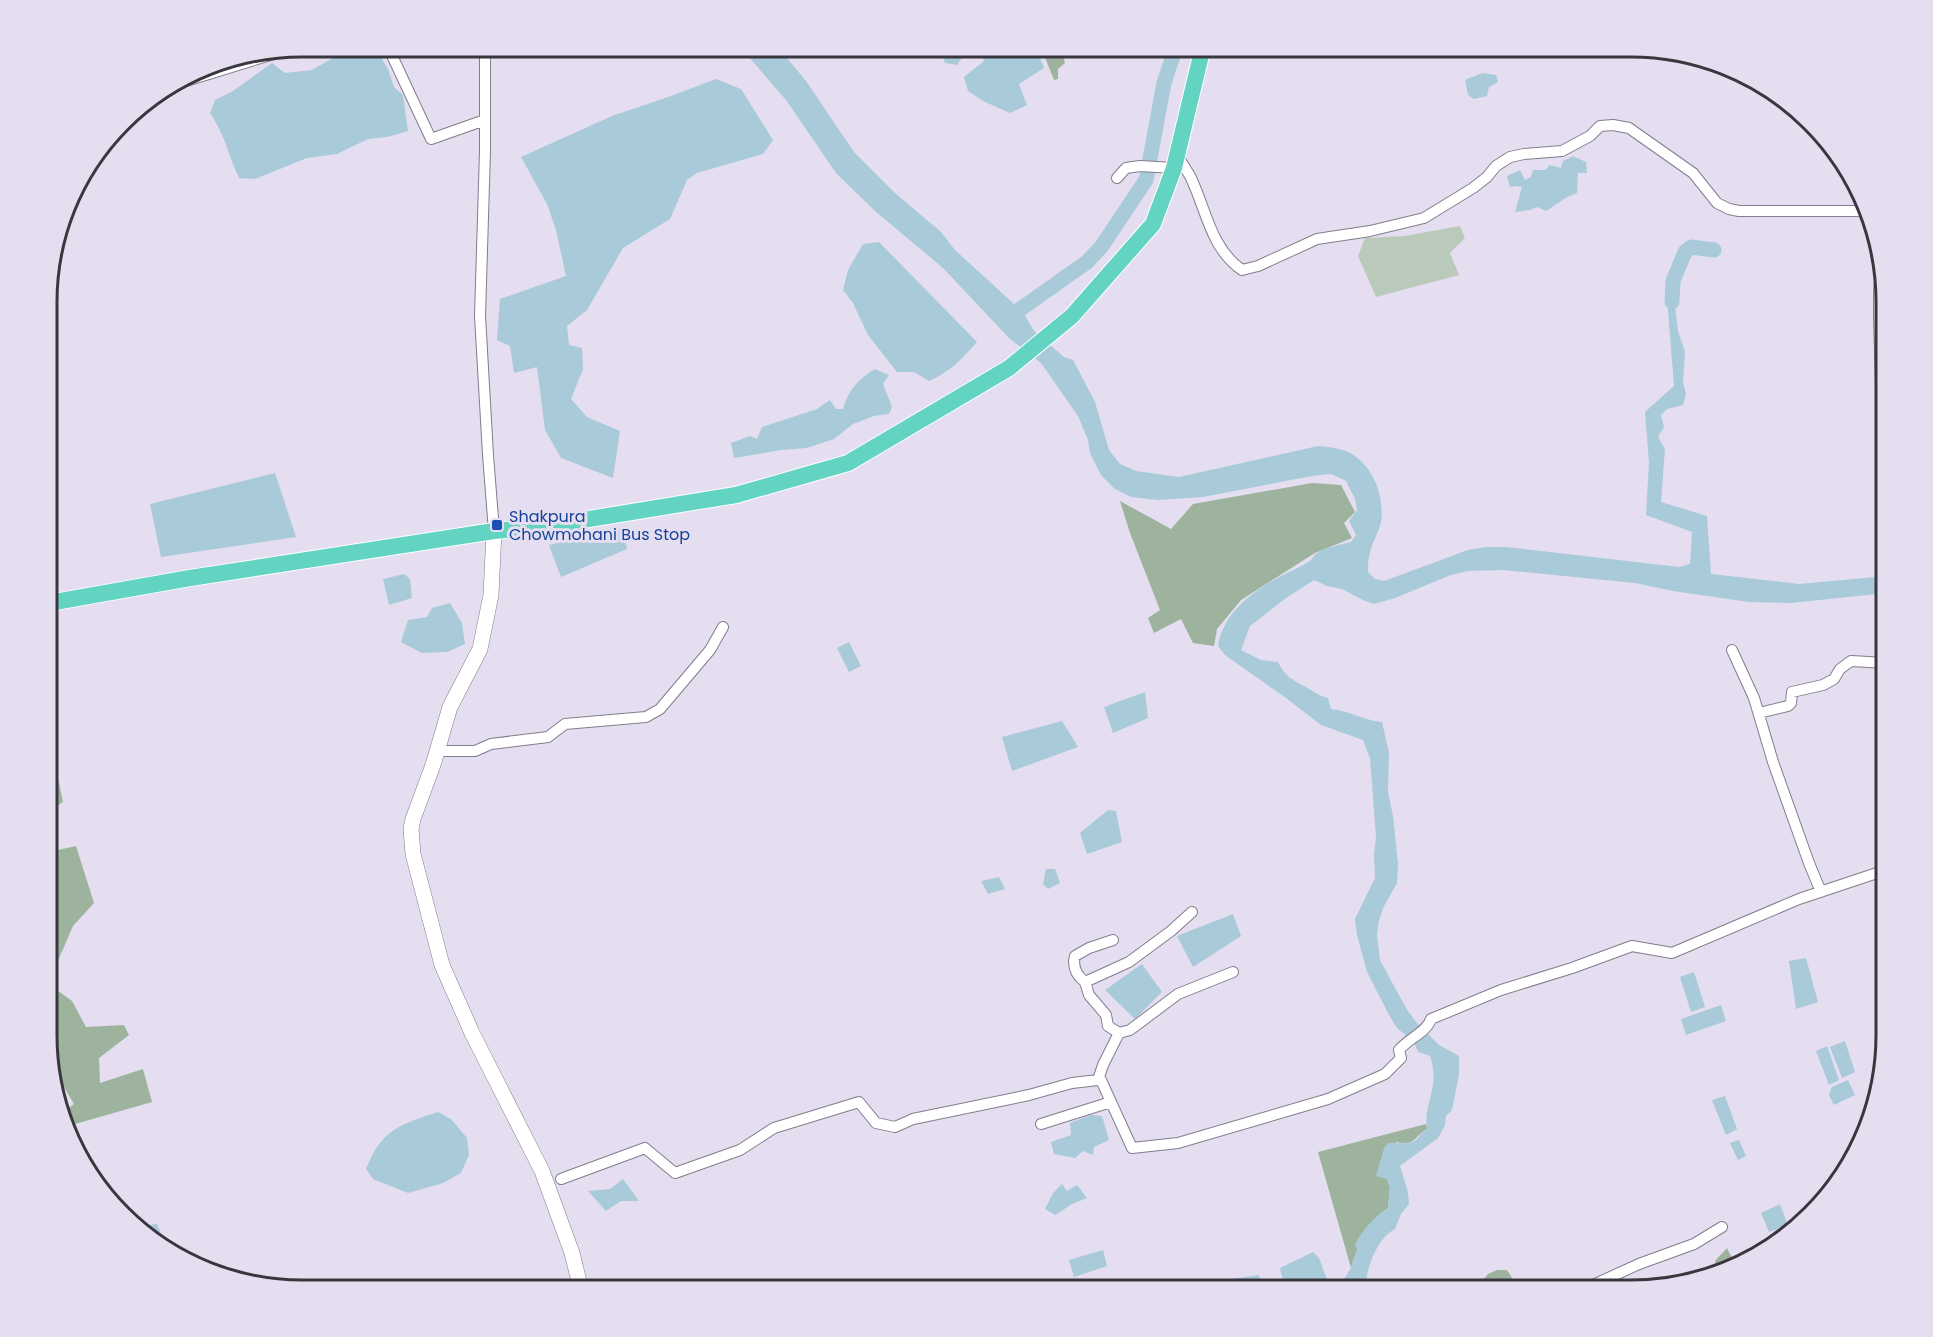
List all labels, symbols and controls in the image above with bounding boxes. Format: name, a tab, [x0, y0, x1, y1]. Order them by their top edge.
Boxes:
place label: Shakpura Chowmohani Bus Stop	[509, 505, 690, 546]
marker: Shakpura Chowmohani Bus Stop	[490, 518, 504, 532]

